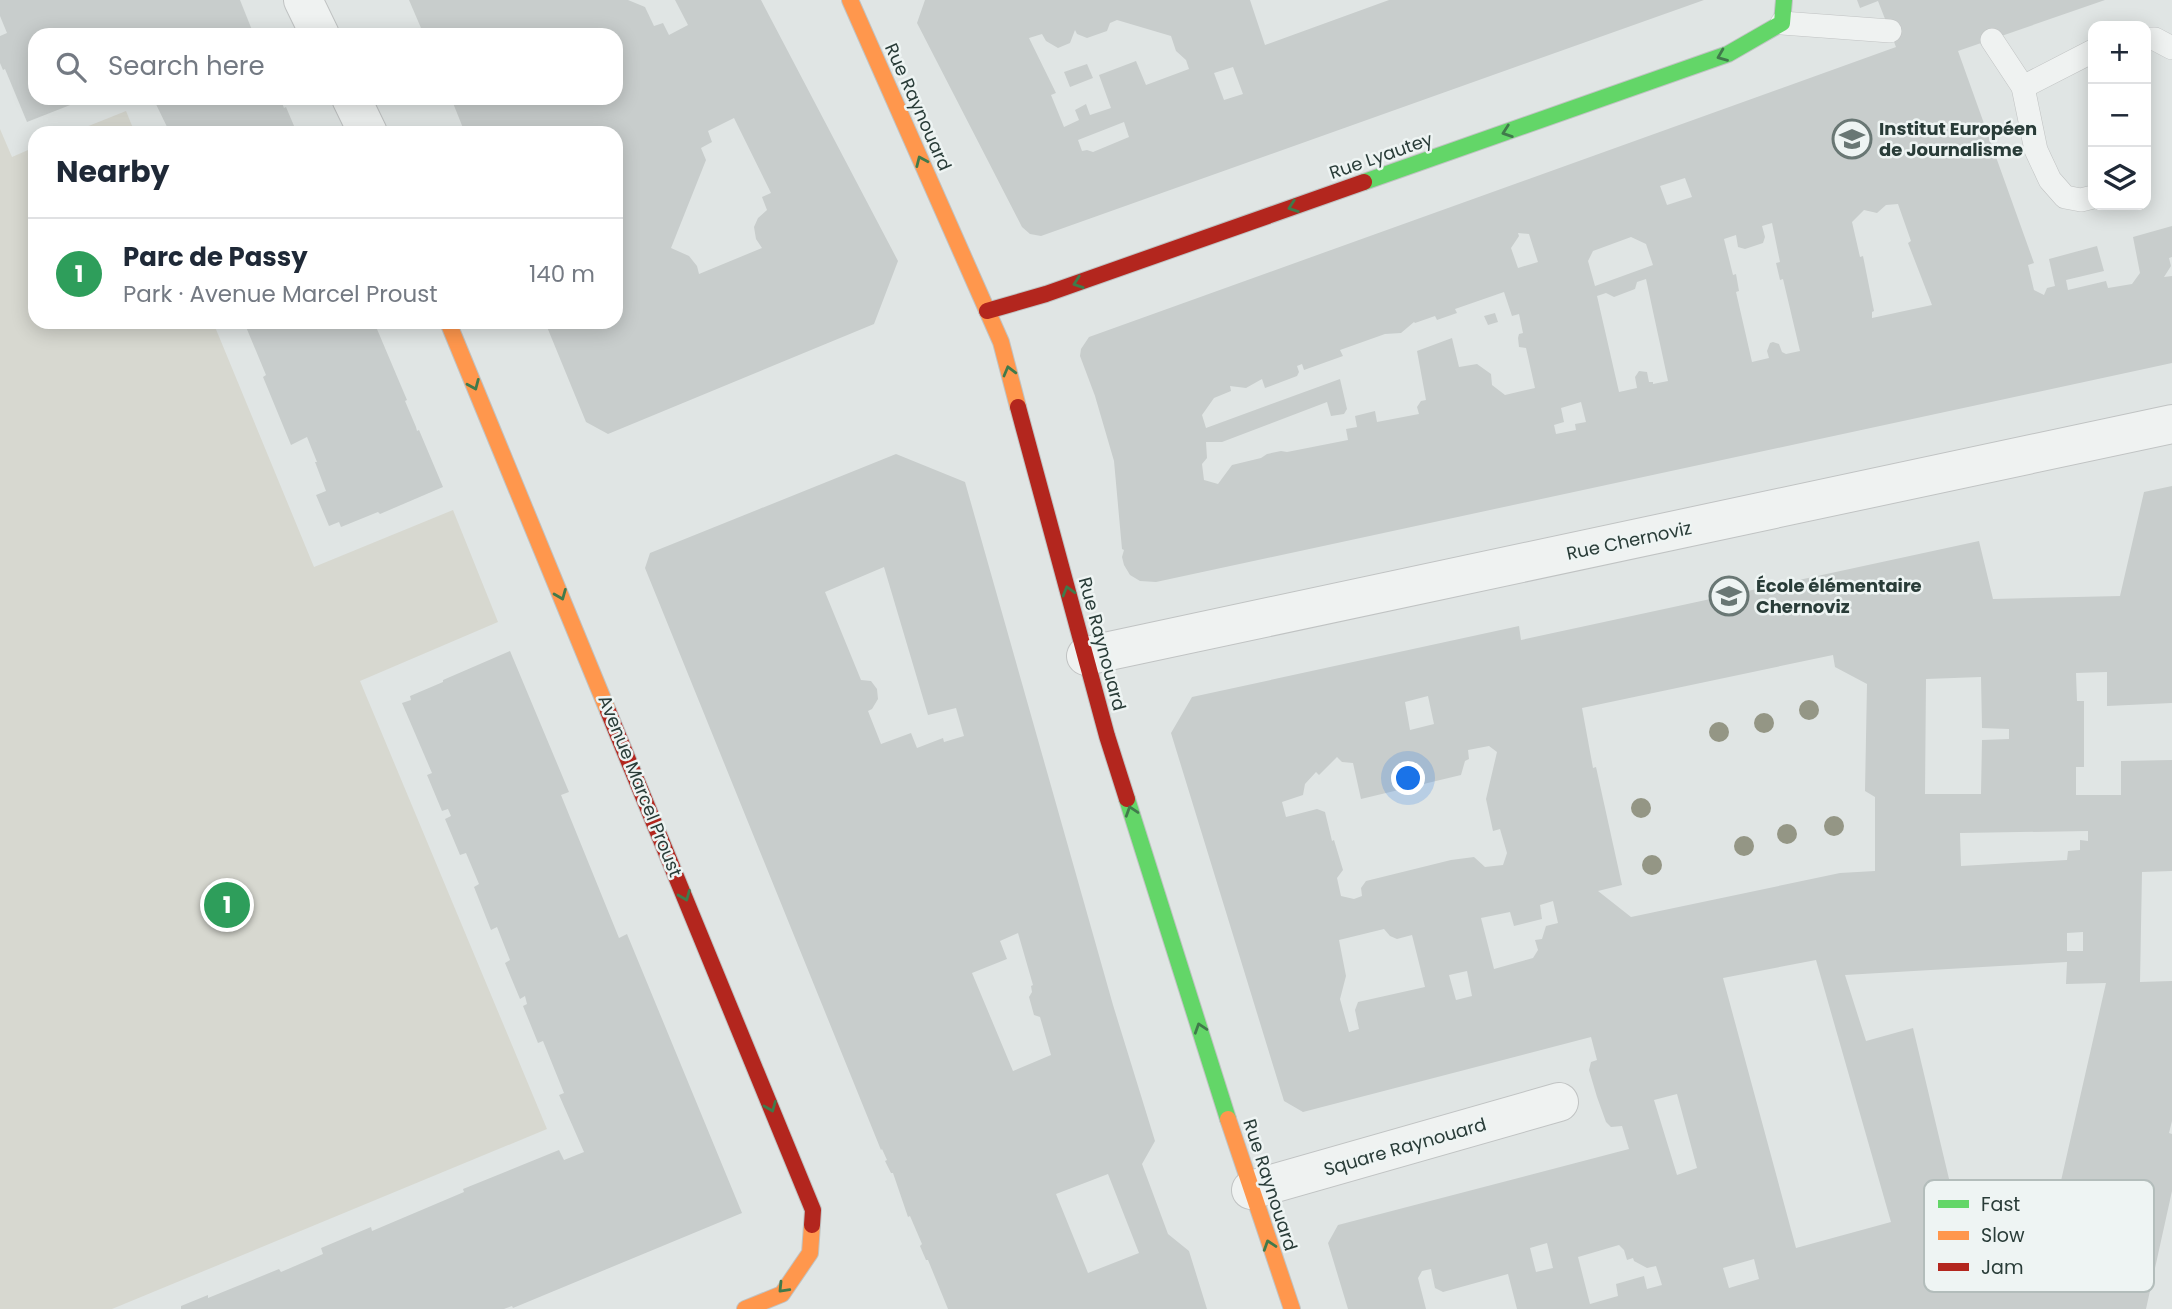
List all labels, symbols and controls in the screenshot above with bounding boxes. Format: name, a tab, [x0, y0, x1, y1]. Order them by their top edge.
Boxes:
map controls	[2088, 21, 2151, 210]
button: +	[2088, 21, 2151, 84]
search box	[28, 28, 623, 105]
street label: Rue Raynouard	[879, 39, 958, 175]
one-way arrow	[1716, 47, 1728, 61]
icon: search	[52, 48, 90, 86]
text: Search here	[108, 48, 265, 84]
button: −	[2088, 84, 2151, 147]
place label: Institut Européen de Journalisme	[1879, 116, 2037, 162]
school or university icon: Institut Européen de Journalisme	[1831, 118, 1873, 160]
one-way arrow	[1502, 124, 1514, 138]
street label: Rue Lyautey	[1326, 126, 1436, 185]
button: layers	[2088, 147, 2151, 210]
text: Nearby	[56, 150, 170, 193]
one-way arrow	[916, 156, 930, 168]
one-way arrow	[1287, 199, 1299, 213]
text: Parc de Passy	[123, 239, 308, 275]
text: 1	[75, 258, 83, 290]
text: 140 m	[529, 258, 595, 290]
one-way arrow	[1073, 275, 1085, 289]
text: Park · Avenue Marcel Proust	[123, 278, 438, 310]
one-way arrow	[1003, 365, 1017, 377]
one-way arrow	[466, 378, 480, 390]
street label: Rue Chernoviz	[1564, 515, 1694, 566]
place label: École élémentaire Chernoviz	[1756, 573, 1922, 619]
street label: Rue Raynouard	[1073, 574, 1132, 713]
school or university icon: École élémentaire Chernoviz	[1708, 575, 1750, 617]
one-way arrow	[1061, 585, 1076, 597]
one-way arrow	[553, 589, 567, 601]
street label: Avenue Marcel Proust	[592, 691, 688, 881]
your location	[1391, 761, 1425, 795]
one-way arrow	[1124, 806, 1139, 818]
pin: 1	[204, 879, 250, 931]
one-way arrow	[677, 889, 691, 902]
one-way arrow	[1193, 1023, 1208, 1035]
one-way arrow	[763, 1100, 777, 1112]
street label: Square Raynouard	[1321, 1111, 1489, 1182]
street label: Rue Raynouard	[1237, 1116, 1304, 1254]
legend	[1924, 1180, 2154, 1292]
text: Fast	[1981, 1191, 2020, 1218]
text: Slow	[1981, 1222, 2025, 1249]
one-way arrow	[1263, 1239, 1277, 1251]
text: Jam	[1981, 1254, 2023, 1281]
one-way arrow	[779, 1280, 791, 1293]

